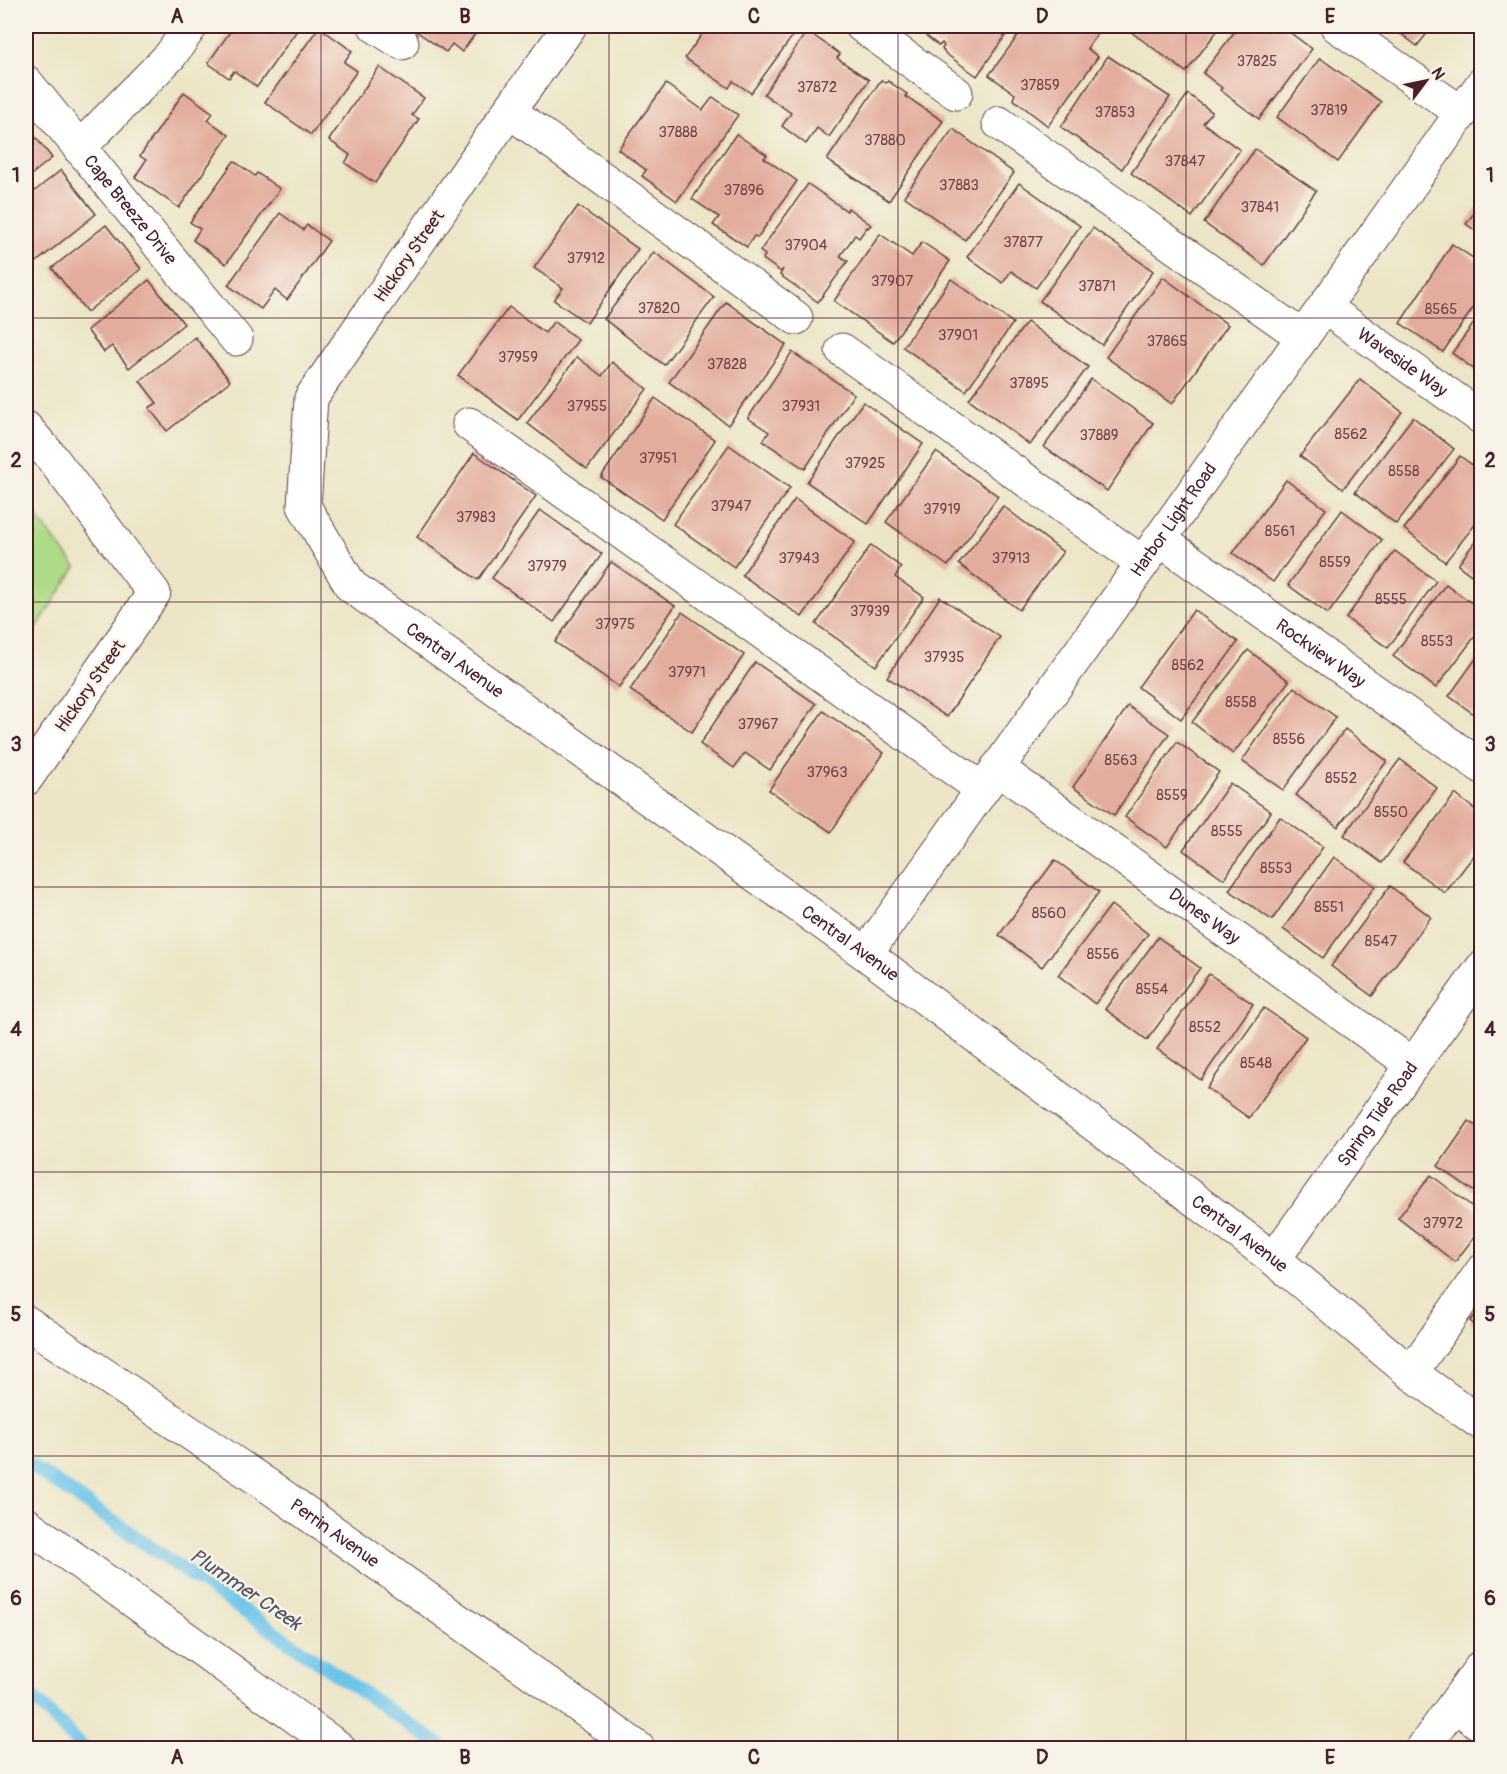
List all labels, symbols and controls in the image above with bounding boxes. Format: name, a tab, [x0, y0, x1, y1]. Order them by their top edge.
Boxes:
text: A	[171, 4, 184, 29]
text: B	[459, 4, 471, 29]
text: C	[748, 4, 760, 29]
text: D	[1036, 4, 1049, 29]
text: E	[1325, 4, 1336, 29]
north arrow	[1396, 51, 1456, 111]
house number: 37825	[1237, 52, 1277, 71]
text: N	[1427, 64, 1449, 84]
house number: 37859	[1020, 76, 1060, 95]
house number: 37872	[797, 78, 837, 97]
house number: 37819	[1310, 101, 1348, 120]
house number: 37853	[1095, 103, 1135, 122]
house number: 37888	[659, 123, 698, 142]
house number: 37880	[864, 131, 906, 150]
street label: Cape Breeze Drive	[78, 150, 182, 270]
house number: 37847	[1165, 152, 1205, 171]
text: 1	[12, 163, 20, 188]
text: 1	[1486, 163, 1494, 188]
house number: 37883	[939, 176, 979, 195]
house number: 37896	[724, 181, 764, 200]
house number: 37841	[1241, 198, 1279, 217]
street label: Hickory Street	[369, 205, 450, 307]
house number: 37877	[1003, 233, 1043, 252]
house number: 37904	[785, 236, 828, 255]
house number: 37912	[567, 249, 605, 268]
house number: 37907	[871, 272, 913, 291]
house number: 37871	[1078, 277, 1116, 296]
house number: 37820	[638, 299, 680, 318]
house number: 8565	[1425, 300, 1457, 319]
street label: Waveside Way	[1353, 323, 1452, 402]
house number: 37901	[938, 326, 978, 345]
house number: 37865	[1147, 332, 1187, 351]
house number: 37959	[498, 348, 538, 367]
house number: 37828	[707, 355, 747, 374]
house number: 37895	[1009, 374, 1049, 393]
house number: 37955	[567, 397, 607, 416]
house number: 37931	[782, 397, 820, 416]
house number: 8562	[1335, 425, 1367, 444]
house number: 37889	[1079, 426, 1119, 445]
text: 2	[10, 448, 22, 473]
text: 2	[1484, 448, 1496, 473]
house number: 37951	[639, 449, 677, 468]
house number: 37925	[845, 454, 885, 473]
street label: Harbor Light Road	[1126, 459, 1222, 582]
house number: 8558	[1388, 462, 1420, 481]
house number: 37947	[711, 497, 751, 516]
house number: 37919	[923, 500, 961, 519]
house number: 37983	[456, 508, 496, 527]
house number: 8561	[1265, 522, 1295, 541]
house number: 37943	[778, 549, 820, 568]
house number: 37913	[992, 549, 1030, 568]
house number: 8559	[1319, 553, 1351, 572]
house number: 37979	[527, 557, 567, 576]
house number: 8555	[1375, 590, 1407, 609]
house number: 37939	[850, 602, 890, 621]
street label: Rockview Way	[1271, 614, 1370, 693]
house number: 37975	[595, 615, 635, 634]
street label: Central Avenue	[401, 618, 508, 704]
house number: 8553	[1421, 632, 1453, 651]
street label: Hickory Street	[50, 635, 131, 737]
house number: 37935	[924, 648, 964, 667]
house number: 8562	[1172, 656, 1204, 675]
house number: 37971	[668, 663, 706, 682]
house number: 8558	[1225, 693, 1257, 712]
house number: 37967	[738, 715, 778, 734]
house number: 8556	[1273, 730, 1305, 749]
text: 3	[10, 732, 22, 757]
text: 3	[1484, 732, 1496, 757]
house number: 8563	[1105, 751, 1137, 770]
house number: 37963	[806, 763, 848, 782]
house number: 8552	[1325, 769, 1357, 788]
house number: 8559	[1156, 786, 1188, 805]
house number: 8550	[1374, 803, 1408, 822]
house number: 8555	[1211, 822, 1243, 841]
house number: 8553	[1260, 859, 1292, 878]
street label: Dunes Way	[1164, 883, 1245, 950]
house number: 8551	[1314, 898, 1344, 917]
street label: Central Avenue	[796, 900, 903, 987]
house number: 8560	[1032, 904, 1066, 923]
house number: 8547	[1365, 932, 1397, 951]
house number: 8556	[1087, 945, 1119, 964]
house number: 8554	[1136, 980, 1169, 999]
text: 4	[10, 1017, 22, 1042]
text: 4	[1484, 1017, 1496, 1042]
house number: 8552	[1189, 1018, 1221, 1037]
house number: 8548	[1240, 1054, 1272, 1073]
street label: Spring Tide Road	[1333, 1057, 1423, 1172]
street label: Central Avenue	[1186, 1190, 1293, 1278]
house number: 37972	[1423, 1214, 1463, 1233]
text: 5	[11, 1302, 22, 1327]
text: 5	[1485, 1302, 1496, 1327]
street label: Perrin Avenue	[285, 1494, 384, 1573]
water label: Plummer Creek	[185, 1543, 308, 1637]
text: 6	[10, 1586, 22, 1611]
text: 6	[1484, 1586, 1496, 1611]
text: A	[171, 1745, 184, 1770]
text: B	[459, 1745, 471, 1770]
text: C	[748, 1745, 760, 1770]
text: D	[1036, 1745, 1049, 1770]
text: E	[1325, 1745, 1336, 1770]

